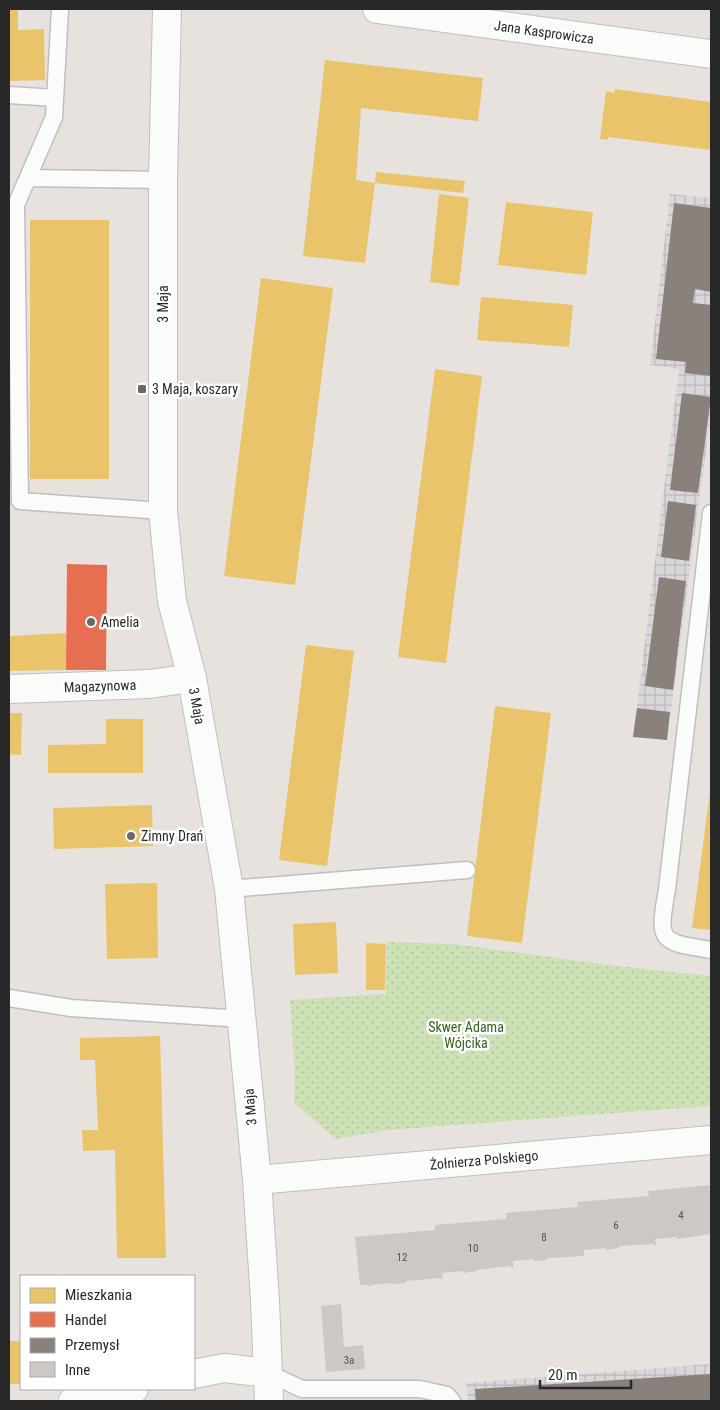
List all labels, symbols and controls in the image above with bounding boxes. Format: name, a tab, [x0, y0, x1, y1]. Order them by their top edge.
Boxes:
street label: Jana Kasprowicza	[493, 17, 595, 47]
street label: 3 Maja	[155, 285, 171, 323]
place label: 3 Maja, koszary	[152, 381, 238, 397]
marker: 3 Maja, koszary	[136, 383, 148, 395]
place label: Amelia	[101, 614, 139, 630]
marker: Amelia	[85, 616, 97, 628]
street label: Magazynowa	[64, 677, 136, 695]
street label: 3 Maja	[186, 686, 208, 726]
place label: Zimny Drań	[141, 828, 203, 844]
marker: Zimny Drań	[125, 830, 137, 842]
park label: Skwer Adama Wójcika	[428, 1019, 504, 1051]
street label: 3 Maja	[240, 1088, 260, 1126]
street label: Żołnierza Polskiego	[429, 1147, 539, 1173]
house number: 4	[678, 1209, 684, 1222]
house number: 6	[613, 1219, 619, 1232]
house number: 8	[541, 1231, 547, 1244]
house number: 10	[468, 1242, 478, 1255]
house number: 12	[397, 1251, 407, 1264]
legend	[20, 1275, 195, 1390]
text: Mieszkania	[65, 1286, 132, 1304]
text: Handel	[65, 1311, 107, 1329]
text: Przemysł	[65, 1336, 120, 1354]
house number: 3a	[344, 1354, 354, 1367]
scale bar	[540, 1358, 631, 1390]
text: Inne	[65, 1361, 90, 1379]
text: 20 m	[548, 1366, 578, 1384]

